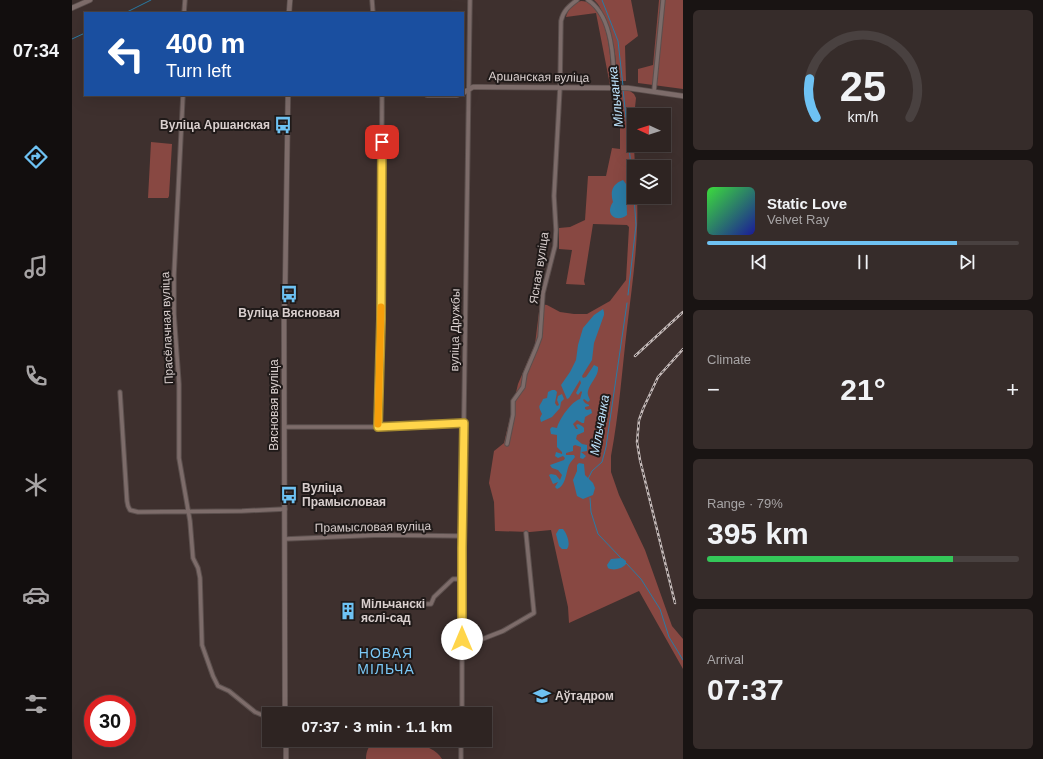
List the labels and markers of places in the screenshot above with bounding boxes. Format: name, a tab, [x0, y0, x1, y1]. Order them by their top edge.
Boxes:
bus stop icon: Вуліца Аршанская	[273, 115, 293, 135]
place label: Вуліца Аршанская	[160, 118, 270, 132]
pin	[365, 125, 399, 159]
bus stop icon: Вуліца Вясновая	[279, 284, 299, 304]
place label: Вуліца Вясновая	[238, 306, 340, 320]
place label: Вуліца Прамысловая	[302, 481, 386, 509]
bus stop icon: Вуліца Прамысловая	[279, 485, 299, 505]
place label: Мільчанскі яслі-сад	[361, 597, 425, 625]
building icon: Мільчанскі яслі-сад	[338, 601, 358, 621]
school or university icon: Аўтадром	[532, 686, 552, 706]
place label: Аўтадром	[555, 689, 614, 703]

